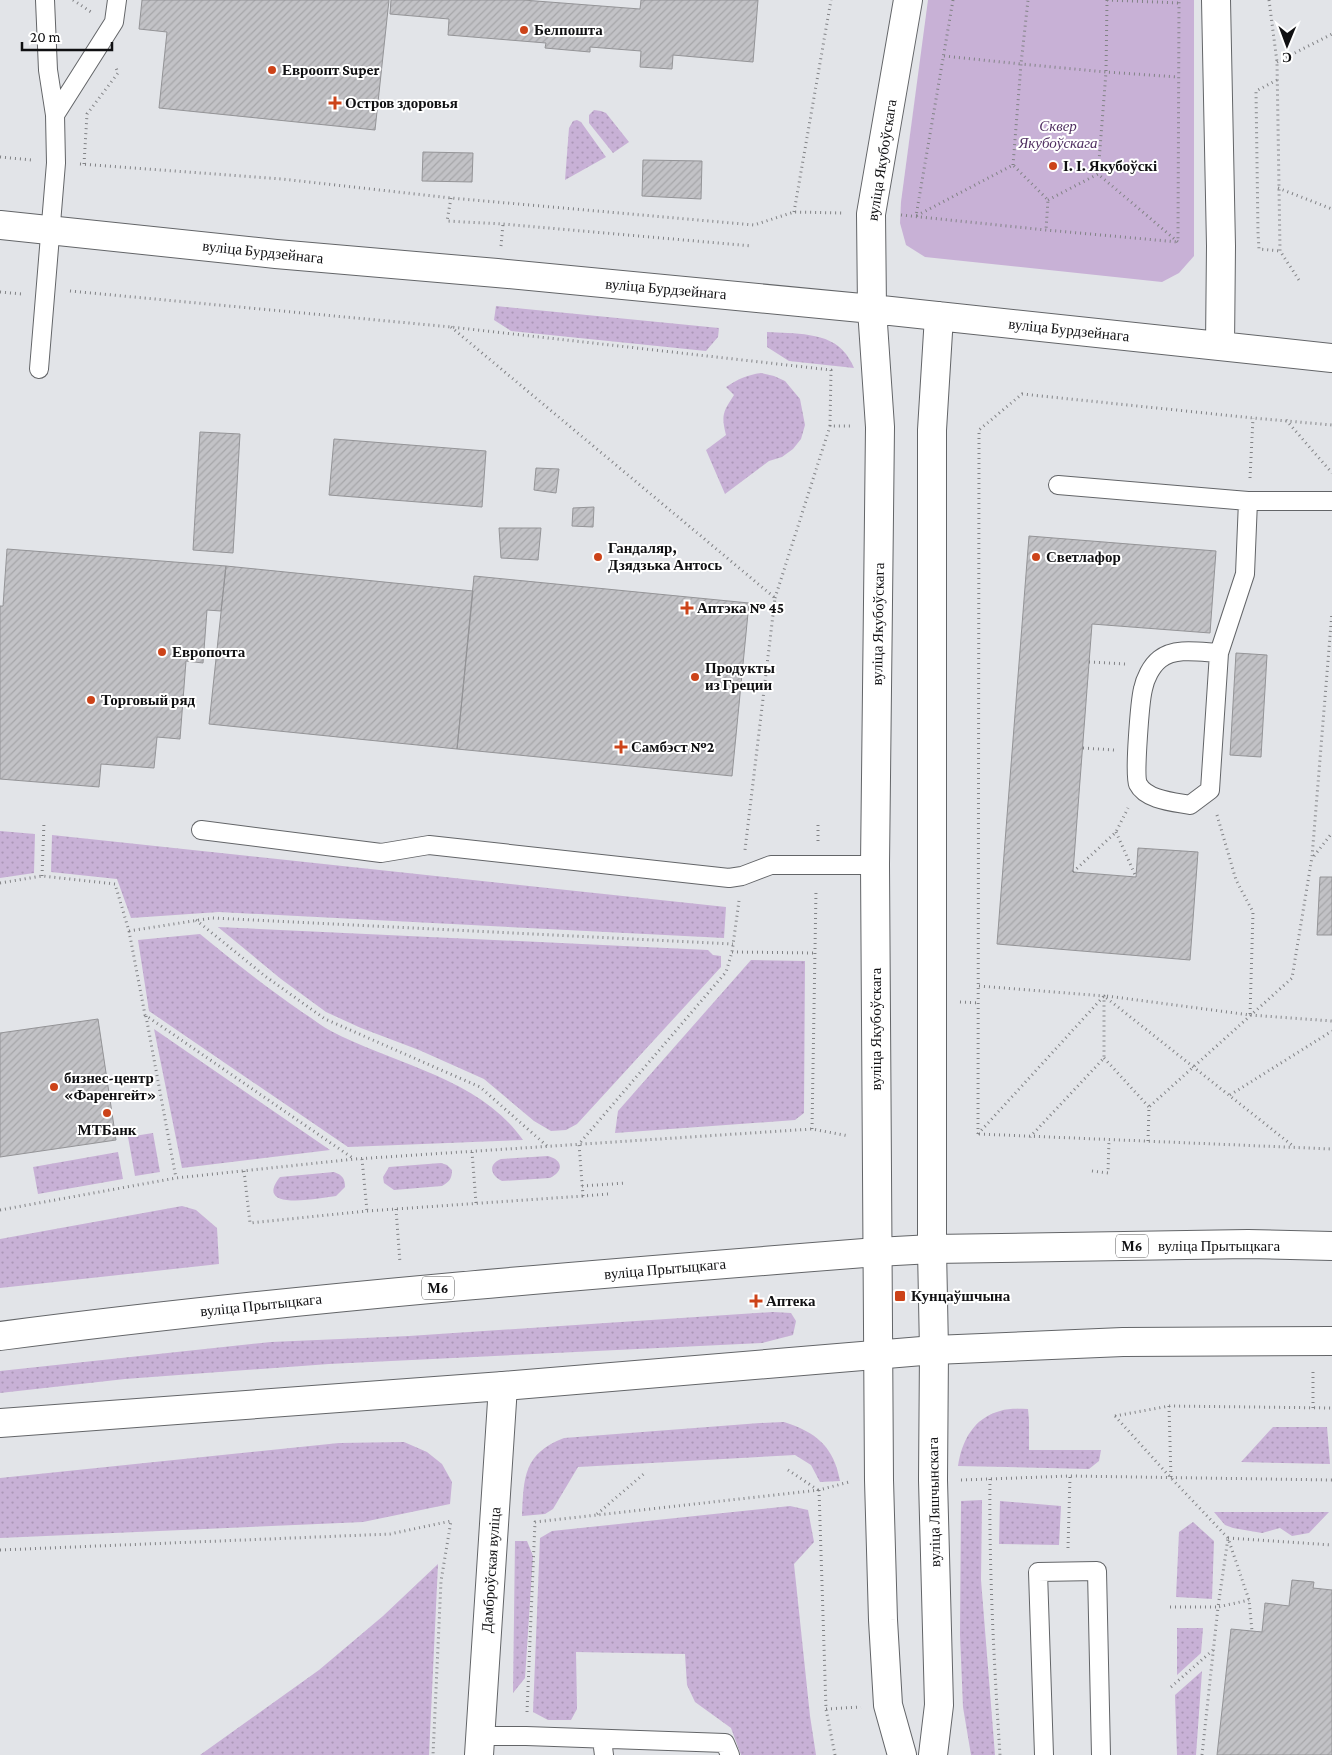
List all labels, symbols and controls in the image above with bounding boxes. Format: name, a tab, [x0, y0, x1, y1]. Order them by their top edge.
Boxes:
scale bar	[22, 20, 112, 52]
north arrow	[1262, 20, 1312, 70]
place label: Белпошта	[534, 22, 603, 38]
marker: Белпошта	[518, 24, 530, 36]
text: 20 m	[30, 29, 61, 45]
text: С	[1282, 50, 1292, 66]
place label: Евроопт Super	[282, 62, 380, 78]
marker: Евроопт Super	[266, 64, 278, 76]
place label: Остров здоровья	[345, 95, 458, 111]
marker: Остров здоровья	[329, 97, 341, 109]
street label: вуліца Якубоўскага	[864, 98, 900, 222]
park label: Сквер Якубоўскага	[1017, 118, 1098, 151]
place label: І. І. Якубоўскі	[1063, 158, 1157, 174]
marker: І. І. Якубоўскі	[1047, 160, 1059, 172]
street label: вуліца Бурдзейнага	[202, 238, 325, 266]
street label: вуліца Бурдзейнага	[605, 276, 728, 302]
street label: вуліца Бурдзейнага	[1008, 316, 1131, 344]
place label: Гандаляр, Дзядзька Антось	[608, 540, 722, 573]
place label: Светлафор	[1046, 549, 1121, 565]
marker: Гандаляр, Дзядзька Антось	[592, 551, 604, 563]
marker: Светлафор	[1030, 551, 1042, 563]
street label: вуліца Якубоўскага	[869, 562, 887, 686]
place label: Аптэка № 45	[697, 600, 784, 616]
marker: Аптэка № 45	[681, 602, 693, 614]
place label: Европочта	[172, 644, 246, 660]
marker: Европочта	[156, 646, 168, 658]
place label: Продукты из Греции	[705, 660, 775, 693]
marker: Продукты из Греции	[689, 671, 701, 683]
place label: Торговый ряд	[101, 692, 196, 708]
marker: Торговый ряд	[85, 694, 97, 706]
place label: Самбэст №2	[631, 739, 715, 755]
marker: Самбэст №2	[615, 741, 627, 753]
street label: вуліца Якубоўскага	[868, 967, 884, 1090]
place label: бизнес-центр «Фаренгейт»	[64, 1070, 156, 1103]
marker: бизнес-центр «Фаренгейт»	[48, 1081, 60, 1093]
marker: МТБанк	[101, 1107, 113, 1119]
place label: МТБанк	[78, 1122, 137, 1138]
road number: М6	[1116, 1234, 1148, 1258]
street label: вуліца Прытыцкага	[1158, 1238, 1280, 1254]
street label: вуліца Прытыцкага	[603, 1256, 727, 1282]
road number: М6	[422, 1276, 454, 1300]
place label: Кунцаўшчына	[911, 1288, 1011, 1304]
marker: Кунцаўшчына	[893, 1289, 907, 1303]
street label: вуліца Прытыцкага	[199, 1291, 323, 1319]
place label: Аптека	[766, 1293, 816, 1309]
marker: Аптека	[750, 1295, 762, 1307]
street label: вуліца Ляшчынскага	[925, 1437, 943, 1567]
street label: Дамброўская вуліца	[479, 1506, 503, 1634]

